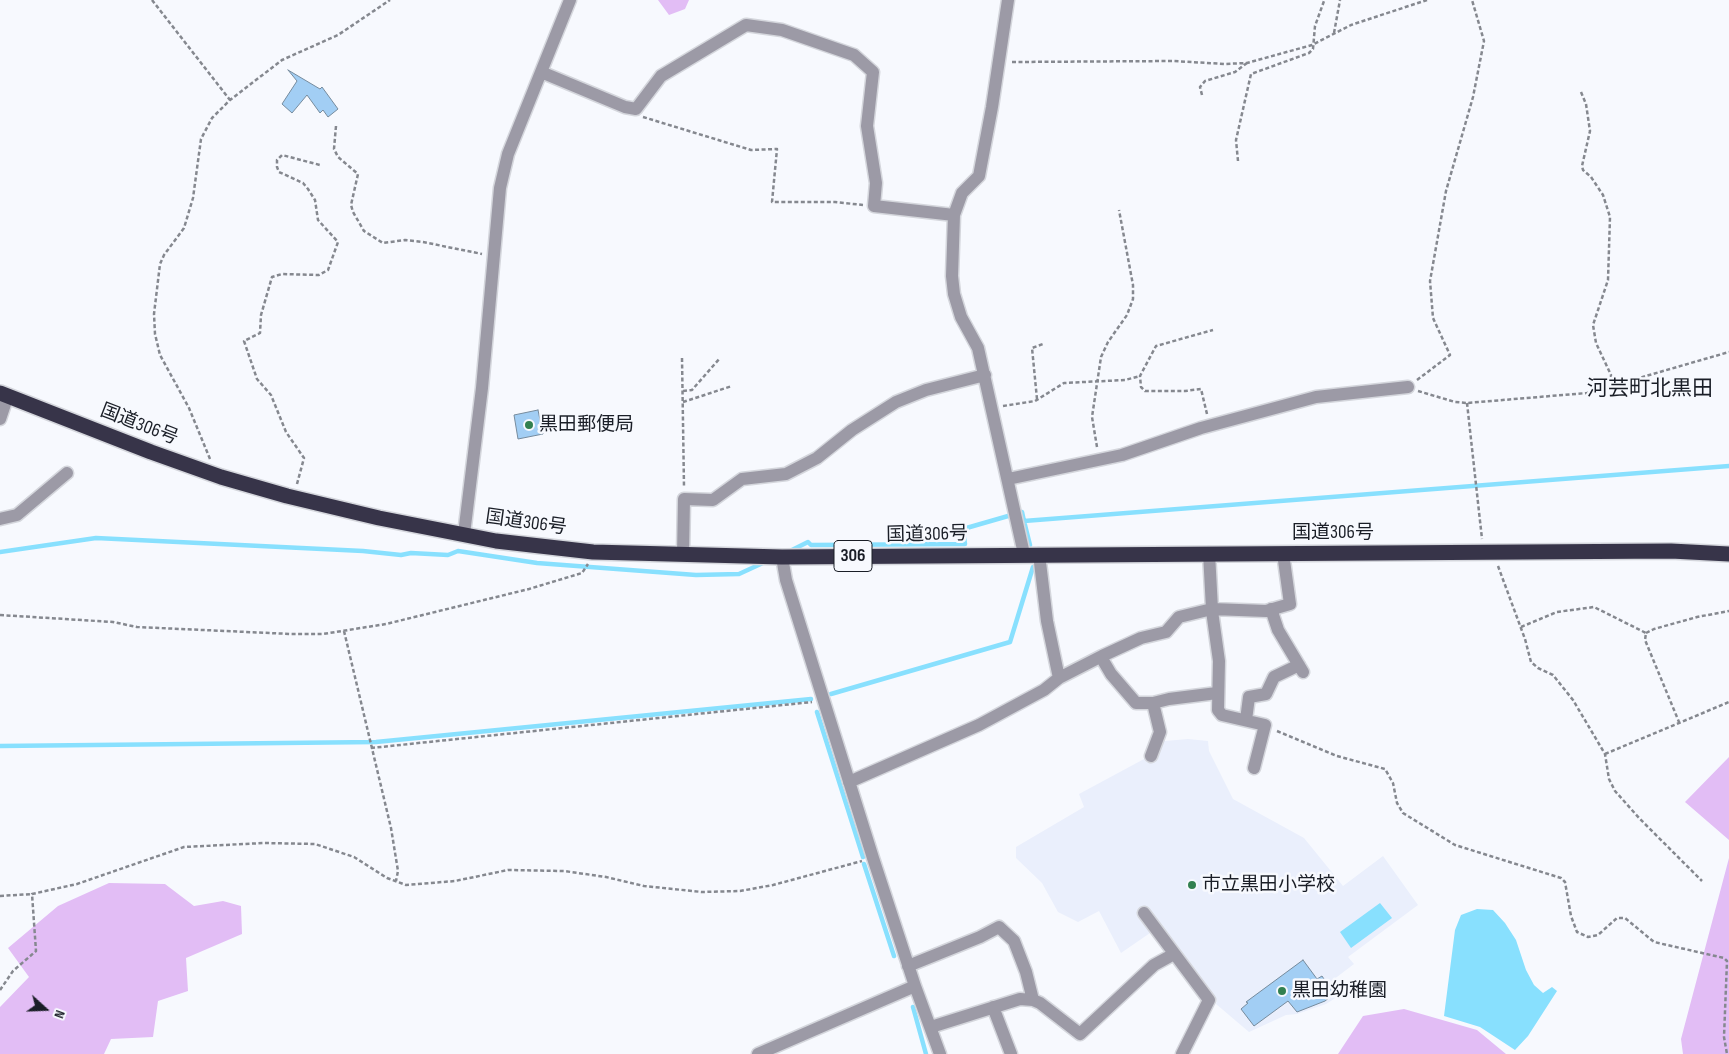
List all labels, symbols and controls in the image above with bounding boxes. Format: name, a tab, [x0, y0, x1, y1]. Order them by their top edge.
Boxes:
district label: 河芸町北黒田	[1587, 377, 1713, 403]
street label: 国道306号	[97, 400, 181, 450]
place label: 黒田郵便局	[539, 414, 634, 436]
marker: 黒田郵便局	[523, 419, 535, 431]
street label: 国道306号	[484, 506, 568, 540]
street label: 国道306号	[1292, 522, 1374, 544]
street label: 国道306号	[886, 523, 968, 547]
road number: 306	[834, 540, 872, 572]
place label: 市立黒田小学校	[1202, 874, 1335, 896]
marker: 市立黒田小学校	[1186, 879, 1198, 891]
place label: 黒田幼稚園	[1292, 980, 1387, 1002]
north arrow	[20, 984, 70, 1034]
marker: 黒田幼稚園	[1276, 985, 1288, 997]
text: N	[50, 1008, 69, 1021]

